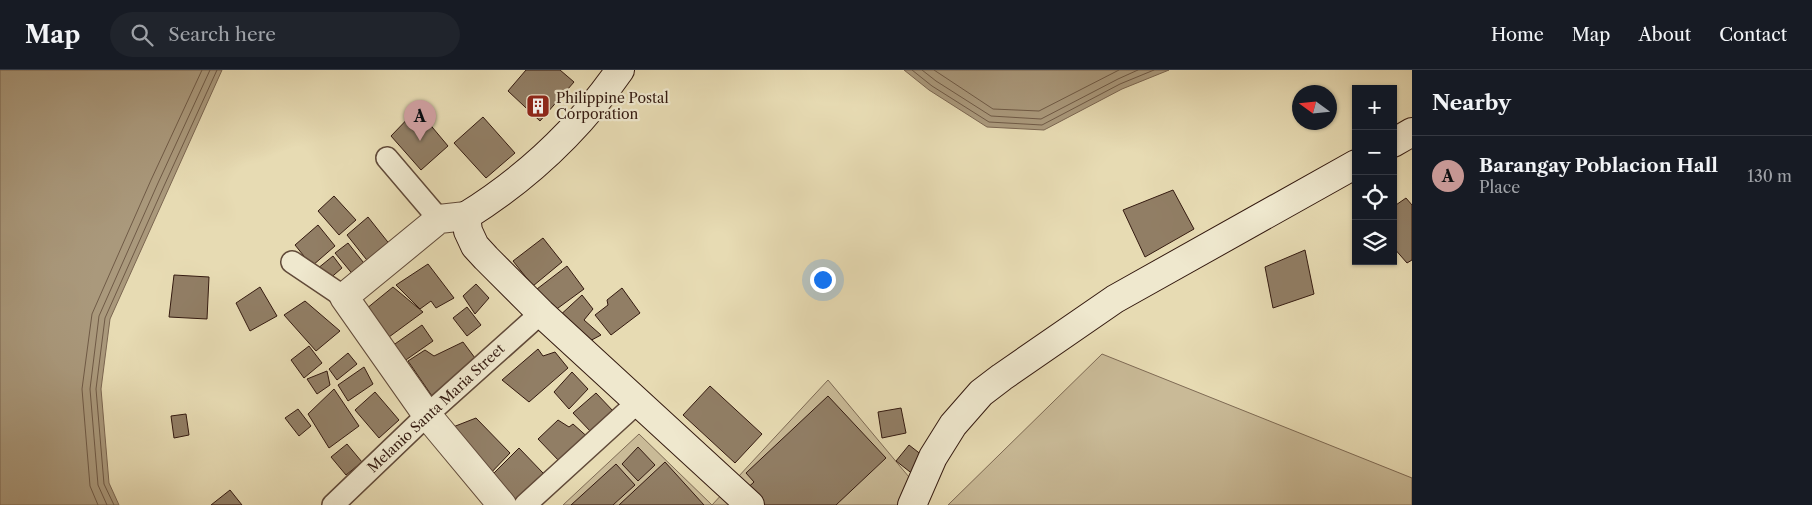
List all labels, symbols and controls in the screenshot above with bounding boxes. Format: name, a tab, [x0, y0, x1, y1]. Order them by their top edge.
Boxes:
search box	[110, 12, 460, 57]
text: Map	[25, 20, 80, 49]
icon: search	[128, 21, 156, 49]
text: Search here	[168, 23, 276, 46]
text: Home	[1491, 24, 1544, 46]
text: Map	[1572, 24, 1610, 46]
text: About	[1638, 24, 1691, 46]
text: Contact	[1719, 24, 1787, 46]
north arrow	[1292, 85, 1337, 130]
map controls	[1352, 85, 1397, 265]
button: +	[1352, 85, 1397, 130]
place label: Philippine Postal Corporation	[556, 89, 669, 123]
text: Nearby	[1432, 90, 1511, 115]
building icon: Philippine Postal Corporation	[525, 93, 551, 119]
pin: A	[404, 100, 436, 141]
button: −	[1352, 130, 1397, 175]
text: Barangay Poblacion Hall	[1479, 154, 1718, 177]
text: A	[1442, 166, 1454, 186]
text: 130 m	[1747, 166, 1792, 186]
button: locate	[1352, 175, 1397, 220]
text: Place	[1479, 177, 1520, 197]
button: layers	[1352, 220, 1397, 265]
your location	[810, 267, 836, 293]
street label: Melanio Santa Maria Street	[364, 340, 508, 476]

